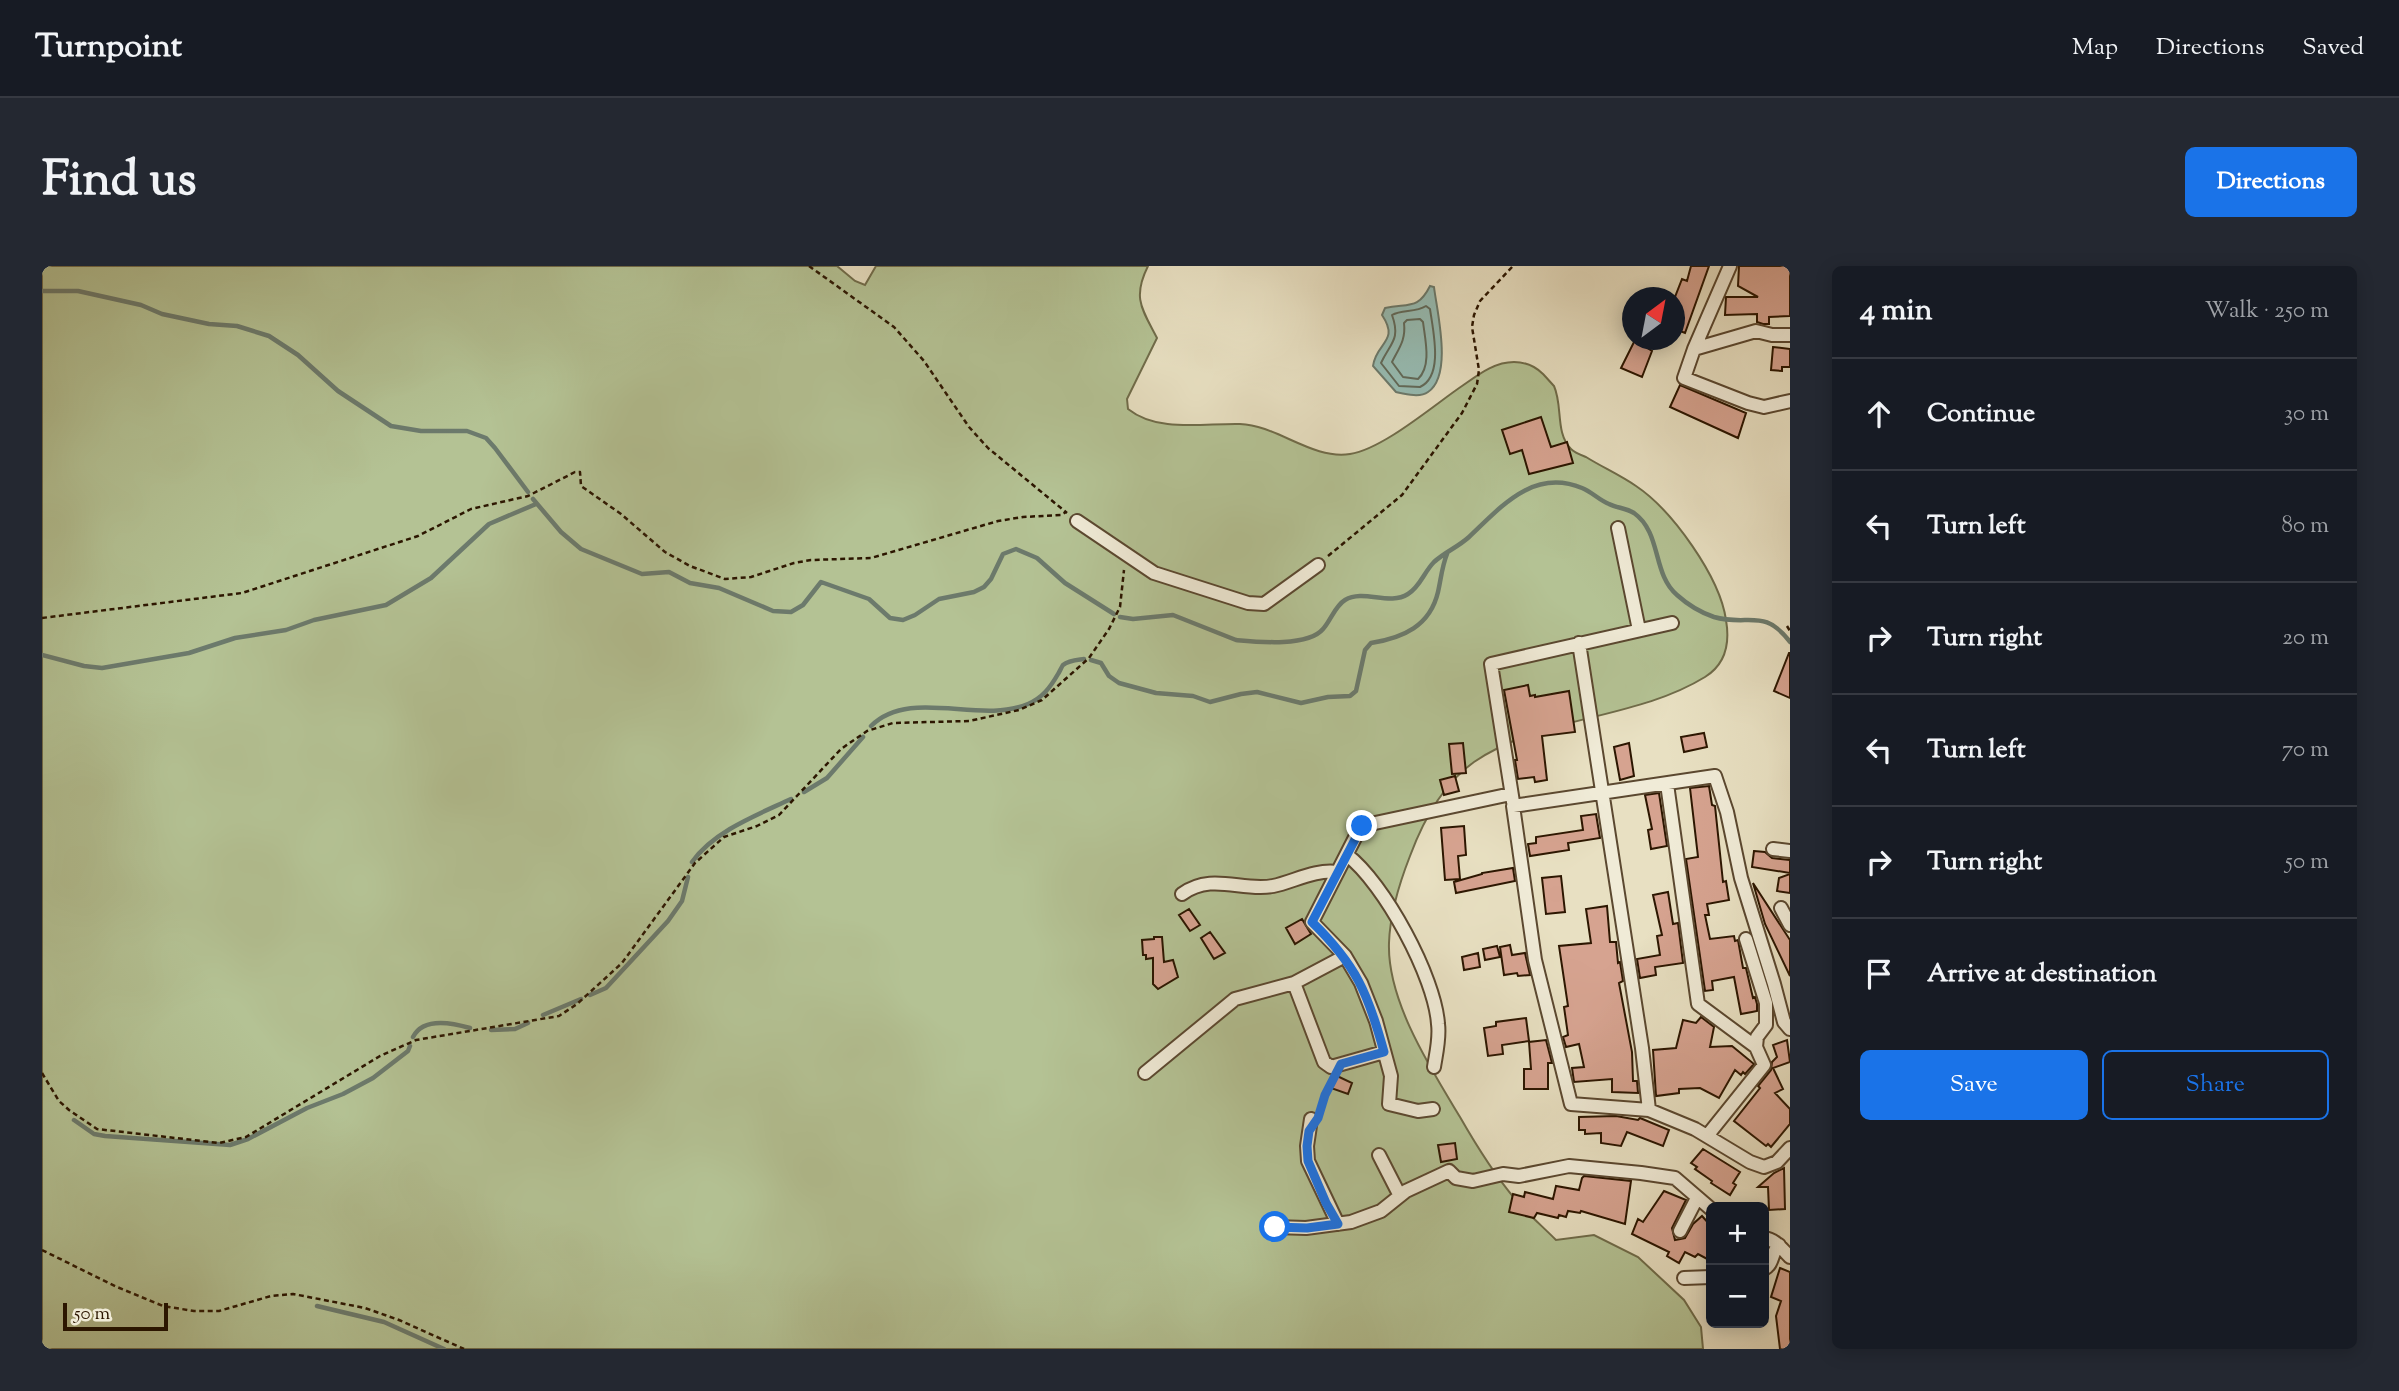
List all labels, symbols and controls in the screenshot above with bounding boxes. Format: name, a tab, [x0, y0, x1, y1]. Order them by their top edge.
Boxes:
text: Turnpoint	[35, 24, 182, 72]
text: Map	[2072, 31, 2118, 65]
text: Directions	[2156, 31, 2264, 65]
text: Saved	[2302, 31, 2364, 65]
text: Find us	[42, 147, 196, 217]
button: Directions	[2185, 147, 2357, 217]
north arrow	[1622, 287, 1685, 350]
text: 4 min	[1860, 290, 1933, 333]
text: Walk · 250 m	[2205, 295, 2329, 328]
icon: ahead	[1860, 395, 1898, 433]
text: Continue	[1927, 396, 2035, 433]
text: 30 m	[2284, 398, 2329, 431]
icon: left	[1860, 507, 1898, 545]
text: Turn left	[1927, 508, 2026, 545]
text: 80 m	[2281, 510, 2329, 543]
icon: right	[1860, 619, 1898, 657]
text: Turn right	[1927, 620, 2042, 657]
text: 20 m	[2282, 622, 2329, 655]
icon: left	[1860, 731, 1898, 769]
text: Turn left	[1927, 732, 2026, 769]
text: 70 m	[2282, 734, 2329, 767]
route end	[1346, 810, 1377, 841]
icon: right	[1860, 843, 1898, 881]
text: Turn right	[1927, 844, 2042, 881]
text: 50 m	[2285, 846, 2329, 879]
icon: arrive	[1860, 955, 1898, 993]
text: Arrive at destination	[1927, 956, 2157, 993]
button: Save	[1860, 1050, 2088, 1120]
button: Share	[2102, 1050, 2329, 1120]
map controls	[1706, 1202, 1769, 1328]
button: +	[1706, 1202, 1769, 1265]
route start	[1259, 1211, 1290, 1242]
button: −	[1706, 1265, 1769, 1328]
scale bar	[63, 1300, 168, 1332]
text: 50 m	[74, 1301, 110, 1328]

